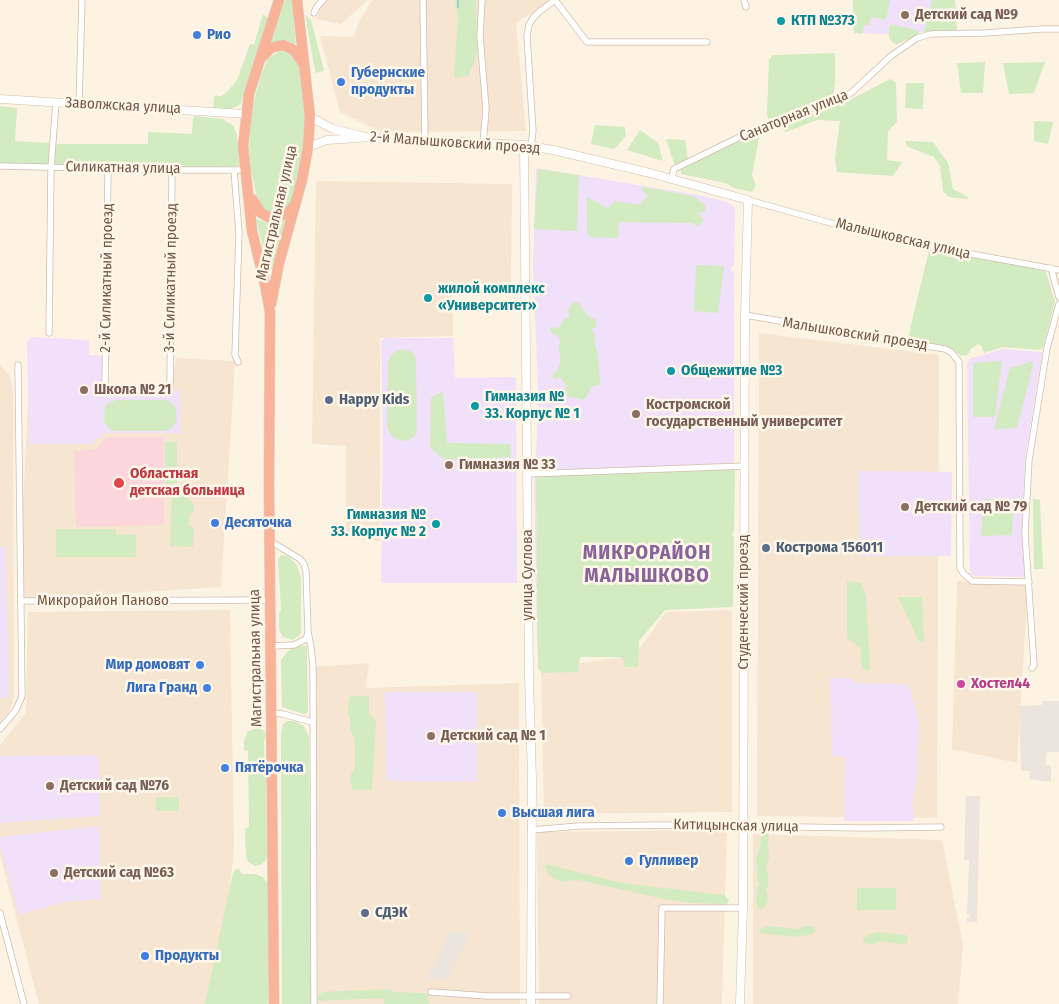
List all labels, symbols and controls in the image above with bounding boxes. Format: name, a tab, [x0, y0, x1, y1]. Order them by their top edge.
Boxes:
place label: Детский сад №9	[915, 6, 1018, 24]
marker: Детский сад №9	[899, 9, 911, 21]
place label: КТП №373	[791, 12, 855, 30]
marker: КТП №373	[775, 15, 787, 27]
place label: Рио	[207, 26, 231, 44]
marker: Рио	[191, 29, 203, 41]
place label: Губернские продукты	[351, 64, 425, 99]
marker: Губернские продукты	[335, 76, 347, 88]
street label: Санаторная улица	[737, 86, 851, 146]
street label: Заволжская улица	[65, 94, 181, 118]
street label: 2-й Малышковский проезд	[369, 128, 541, 158]
street label: Магистральная улица	[253, 144, 301, 282]
street label: Силикатная улица	[65, 158, 181, 178]
street label: 2-й Силикатный проезд	[97, 203, 117, 353]
street label: 3-й Силикатный проезд	[161, 203, 181, 353]
street label: Малышковская улица	[834, 215, 972, 263]
place label: жилой комплекс «Университет»	[438, 280, 545, 315]
marker: жилой комплекс «Университет»	[422, 292, 434, 304]
street label: Малышковский проезд	[781, 314, 929, 354]
place label: Общежитие №3	[681, 362, 782, 380]
marker: Общежитие №3	[665, 365, 677, 377]
place label: Школа № 21	[94, 381, 171, 399]
marker: Школа № 21	[78, 384, 90, 396]
place label: Гимназия № 33. Корпус № 1	[485, 388, 580, 423]
place label: Happy Kids	[339, 391, 409, 409]
marker: Happy Kids	[323, 394, 335, 406]
place label: Костромской государственный университет	[646, 396, 842, 431]
marker: Гимназия № 33. Корпус № 1	[469, 400, 481, 412]
marker: Костромской государственный университет	[630, 408, 642, 420]
place label: Гимназия № 33	[459, 456, 556, 474]
marker: Гимназия № 33	[443, 459, 455, 471]
place label: Областная детская больница	[130, 465, 245, 500]
marker: Областная детская больница	[112, 476, 126, 490]
place label: Детский сад № 79	[915, 498, 1027, 516]
marker: Детский сад № 79	[899, 501, 911, 513]
place label: Гимназия № 33. Корпус № 2	[331, 506, 426, 541]
place label: Десяточка	[225, 514, 292, 532]
marker: Десяточка	[209, 517, 221, 529]
marker: Гимназия № 33. Корпус № 2	[430, 518, 442, 530]
street label: улица Суслова	[519, 529, 537, 621]
street label: Студенческий проезд	[735, 534, 753, 670]
place label: Кострома 156011	[776, 539, 883, 557]
district label: МИКРОРАЙОН МАЛЫШКОВО	[582, 541, 712, 588]
marker: Кострома 156011	[760, 542, 772, 554]
street label: Магистральная улица	[246, 589, 266, 727]
street label: Микрорайон Паново	[37, 592, 169, 610]
place label: Мир домовят	[106, 656, 190, 674]
marker: Мир домовят	[194, 659, 206, 671]
place label: Хостел44	[971, 675, 1030, 693]
marker: Хостел44	[955, 678, 967, 690]
place label: Лига Гранд	[126, 679, 197, 697]
marker: Лига Гранд	[201, 682, 213, 694]
place label: Детский сад № 1	[441, 727, 546, 745]
marker: Детский сад № 1	[425, 730, 437, 742]
place label: Пятёрочка	[235, 759, 304, 777]
marker: Пятёрочка	[219, 762, 231, 774]
place label: Детский сад №76	[60, 777, 169, 795]
marker: Детский сад №76	[44, 780, 56, 792]
place label: Высшая лига	[512, 804, 595, 822]
marker: Высшая лига	[496, 807, 508, 819]
street label: Китицынская улица	[673, 816, 799, 836]
place label: Гулливер	[639, 852, 698, 870]
marker: Гулливер	[623, 855, 635, 867]
place label: Детский сад №63	[64, 864, 174, 882]
marker: Детский сад №63	[48, 867, 60, 879]
place label: СДЭК	[375, 904, 408, 922]
marker: СДЭК	[359, 907, 371, 919]
place label: Продукты	[155, 947, 219, 965]
marker: Продукты	[139, 950, 151, 962]

